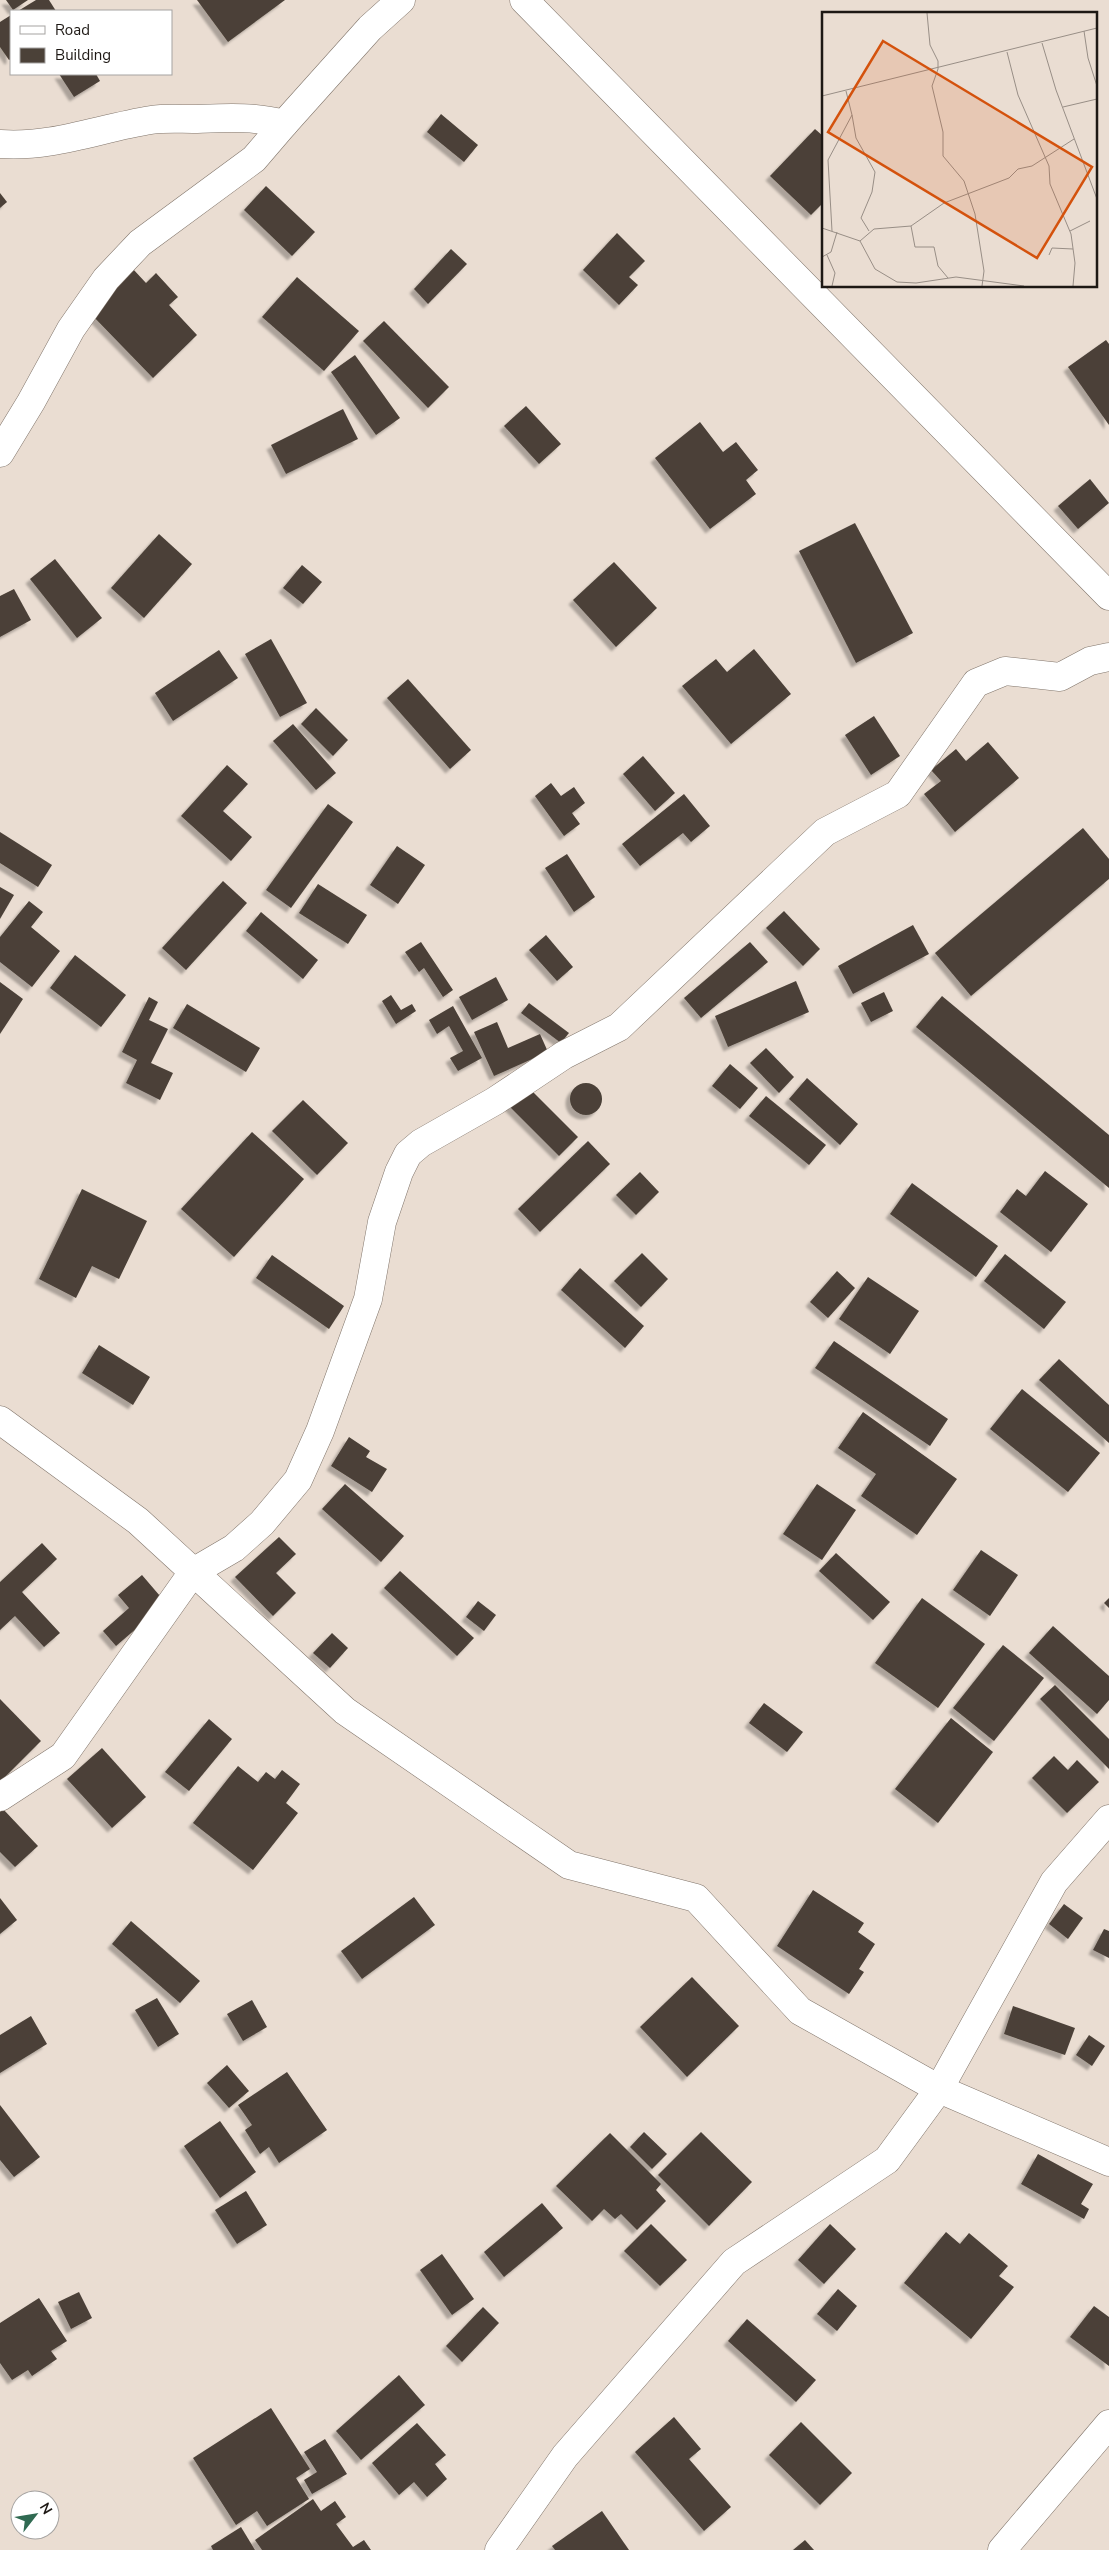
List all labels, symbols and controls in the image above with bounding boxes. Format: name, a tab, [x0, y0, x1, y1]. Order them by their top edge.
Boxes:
legend	[10, 10, 172, 75]
inset map	[822, 12, 1096, 288]
text: Road	[55, 20, 90, 40]
text: Building	[55, 45, 111, 65]
north arrow	[10, 2490, 60, 2540]
text: N	[35, 2499, 57, 2518]

